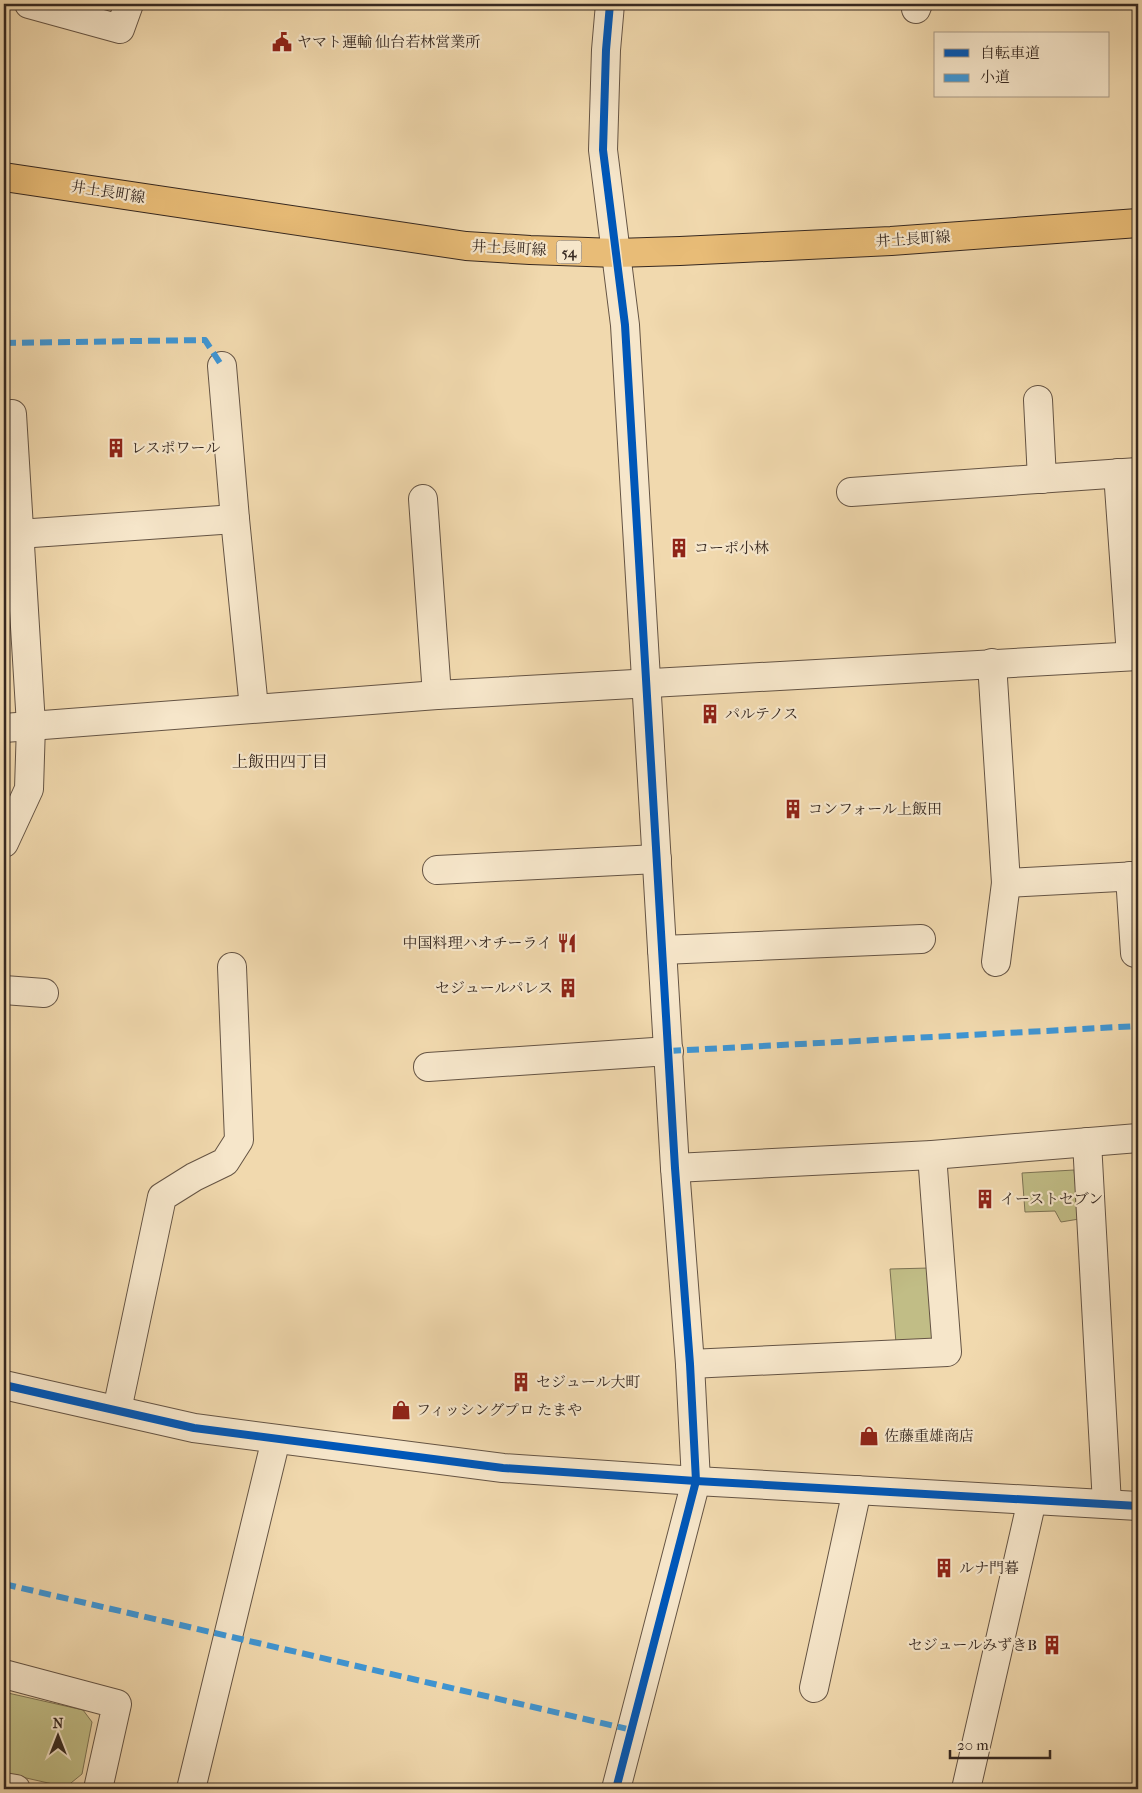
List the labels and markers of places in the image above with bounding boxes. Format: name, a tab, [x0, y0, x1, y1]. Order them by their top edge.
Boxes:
public building icon: ヤマト運輸 仙台若林営業所	[271, 31, 293, 53]
place label: ヤマト運輸 仙台若林営業所	[297, 33, 480, 51]
building icon: レスポワール	[105, 437, 127, 459]
place label: レスポワール	[131, 439, 220, 457]
building icon: コーポ小林	[668, 537, 690, 559]
place label: コーポ小林	[694, 539, 769, 557]
building icon: パルテノス	[699, 703, 721, 725]
place label: パルテノス	[725, 705, 798, 723]
building icon: コンフォール上飯田	[782, 798, 804, 820]
place label: コンフォール上飯田	[808, 800, 942, 818]
restaurant icon: 中国料理ハオチーライ	[556, 932, 578, 954]
place label: 中国料理ハオチーライ	[402, 934, 552, 952]
building icon: セジュールパレス	[557, 977, 579, 999]
place label: セジュールパレス	[435, 979, 553, 997]
building icon: イーストセブン	[974, 1188, 996, 1210]
place label: イーストセブン	[1000, 1190, 1103, 1208]
building icon: セジュール大町	[510, 1371, 532, 1393]
place label: セジュール大町	[536, 1373, 640, 1391]
shop icon: フィッシングプロ たまや	[390, 1399, 412, 1421]
place label: フィッシングプロ たまや	[416, 1401, 582, 1419]
shop icon: 佐藤重雄商店	[858, 1425, 880, 1447]
place label: 佐藤重雄商店	[884, 1427, 974, 1445]
building icon: ルナ門暮	[933, 1557, 955, 1579]
place label: ルナ門暮	[959, 1559, 1019, 1577]
building icon: セジュールみずきB	[1041, 1634, 1063, 1656]
place label: セジュールみずきB	[908, 1636, 1037, 1654]

